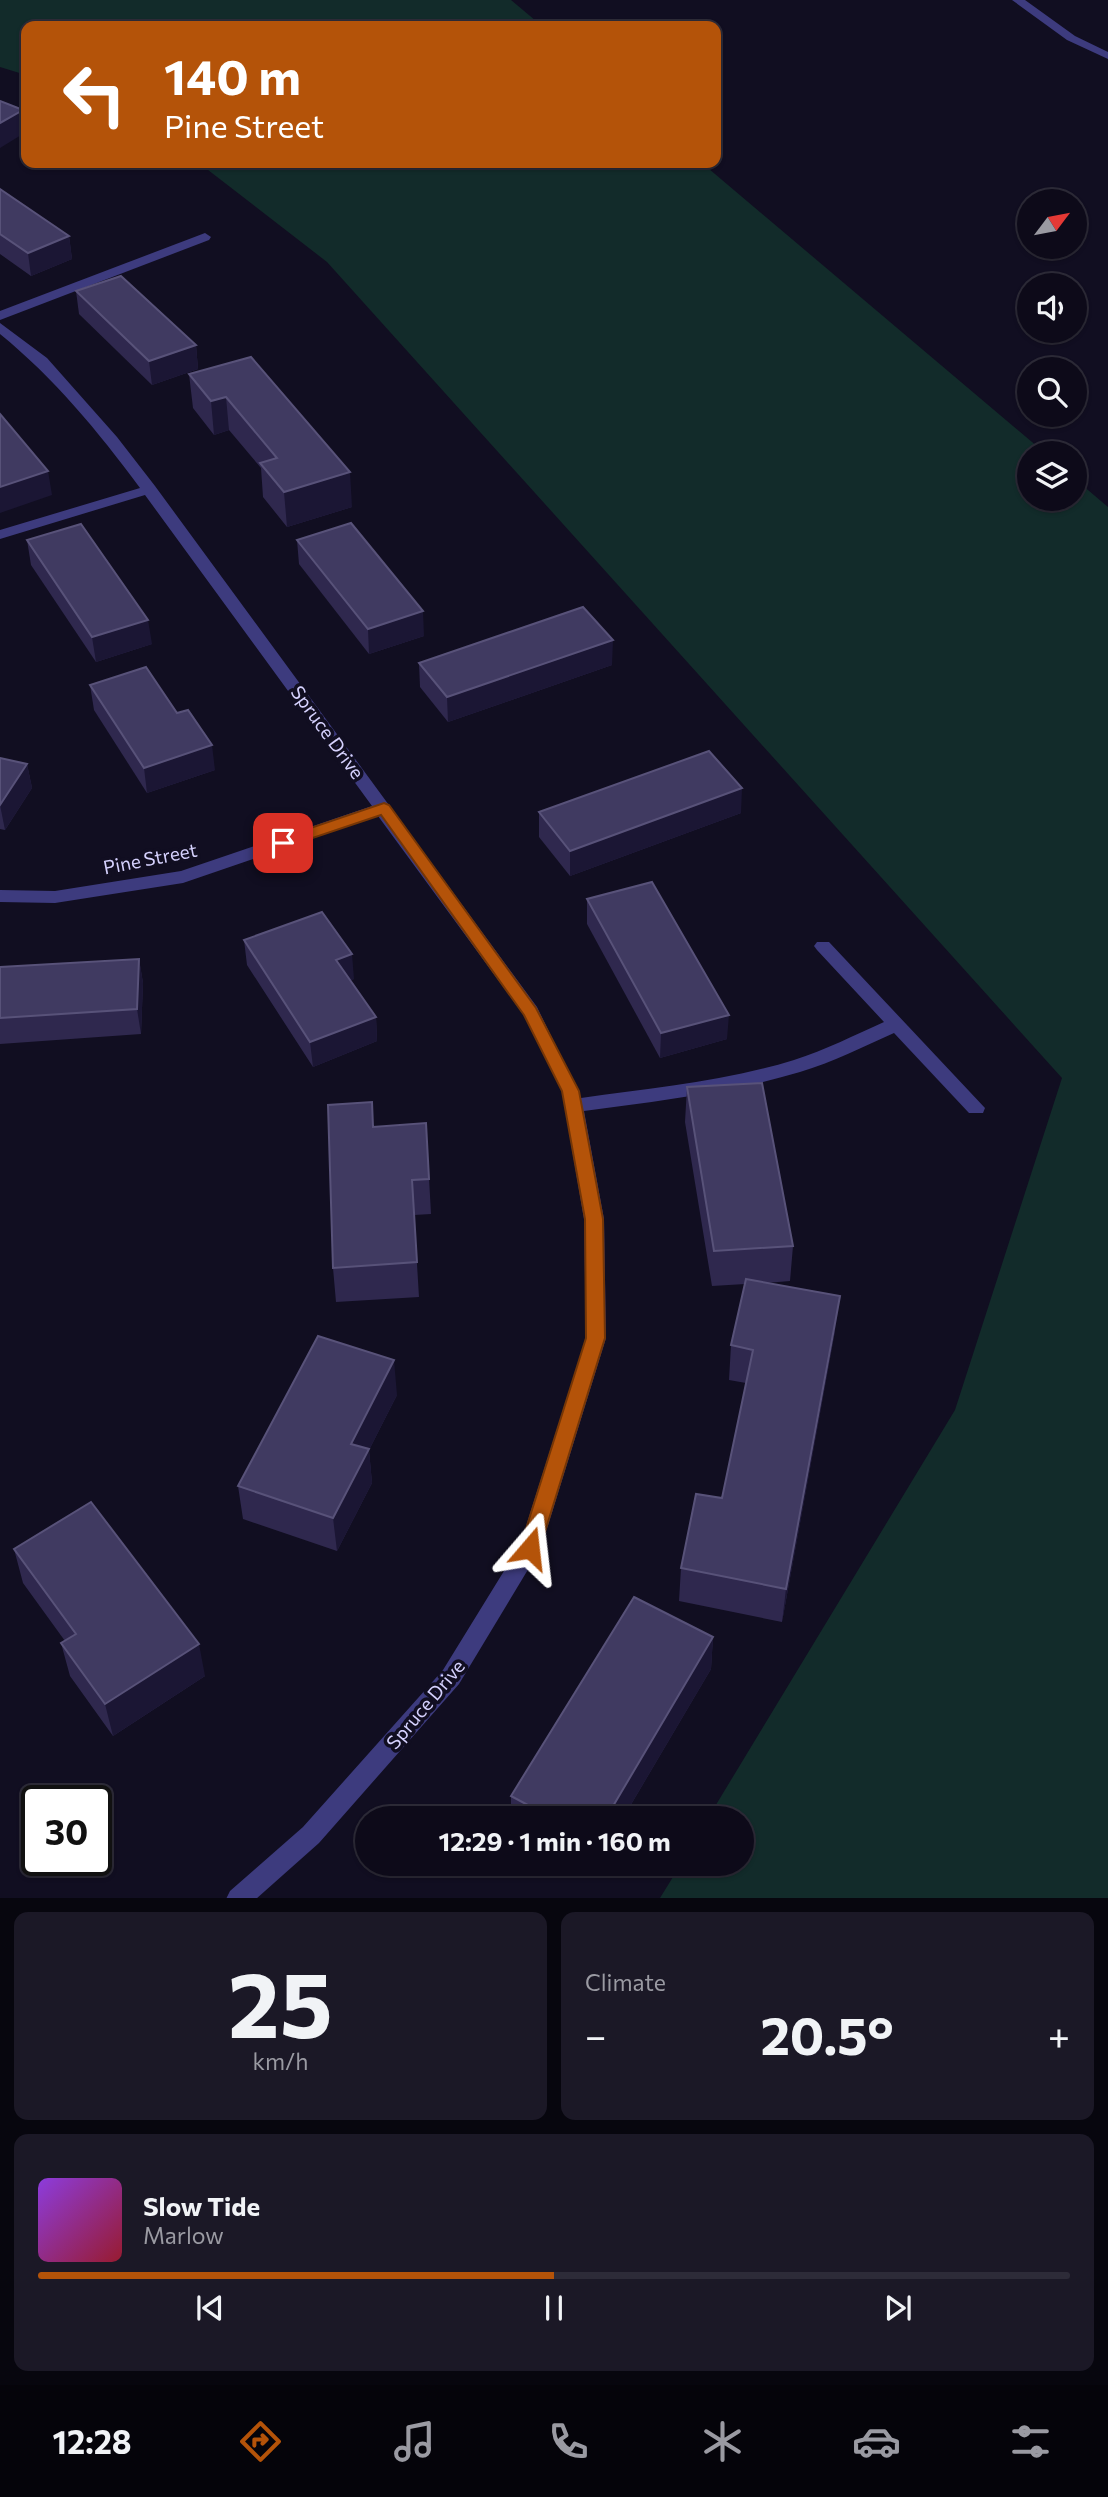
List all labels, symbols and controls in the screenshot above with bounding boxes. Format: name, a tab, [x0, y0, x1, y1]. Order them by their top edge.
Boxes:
text: 140 m	[164, 45, 301, 105]
icon: left	[49, 49, 140, 140]
text: Pine Street	[164, 105, 324, 145]
north arrow	[1017, 189, 1087, 259]
map controls	[1017, 189, 1087, 511]
button: sound	[1017, 273, 1087, 343]
button: search	[1017, 357, 1087, 427]
button: layers	[1017, 441, 1087, 511]
street label: Spruce Drive	[287, 681, 369, 783]
pin	[253, 813, 313, 873]
icon: arrive	[264, 824, 302, 862]
street label: Pine Street	[101, 838, 199, 878]
position arrow	[493, 1511, 567, 1585]
street label: Spruce Drive	[381, 1655, 469, 1753]
speed limit sign: 30	[21, 1785, 112, 1876]
text: 12:29 · 1 min · 160 m	[438, 1825, 671, 1856]
text: 25	[228, 1945, 333, 2057]
text: Climate	[585, 1968, 666, 1996]
text: 20.5°	[760, 2002, 894, 2066]
text: −	[585, 2011, 607, 2058]
text: +	[1048, 2011, 1070, 2058]
text: km/h	[253, 2047, 308, 2075]
text: Slow Tide	[143, 2190, 260, 2221]
text: Marlow	[143, 2221, 224, 2249]
icon: previous	[191, 2289, 229, 2327]
icon: pause	[535, 2289, 573, 2327]
icon: next	[879, 2289, 917, 2327]
icon: directions	[236, 2417, 285, 2466]
icon: music	[390, 2417, 439, 2466]
icon: phone	[544, 2417, 593, 2466]
icon: climate	[698, 2417, 747, 2466]
icon: car	[852, 2417, 901, 2466]
icon: filters	[1006, 2417, 1055, 2466]
text: 12:28	[53, 2421, 131, 2461]

